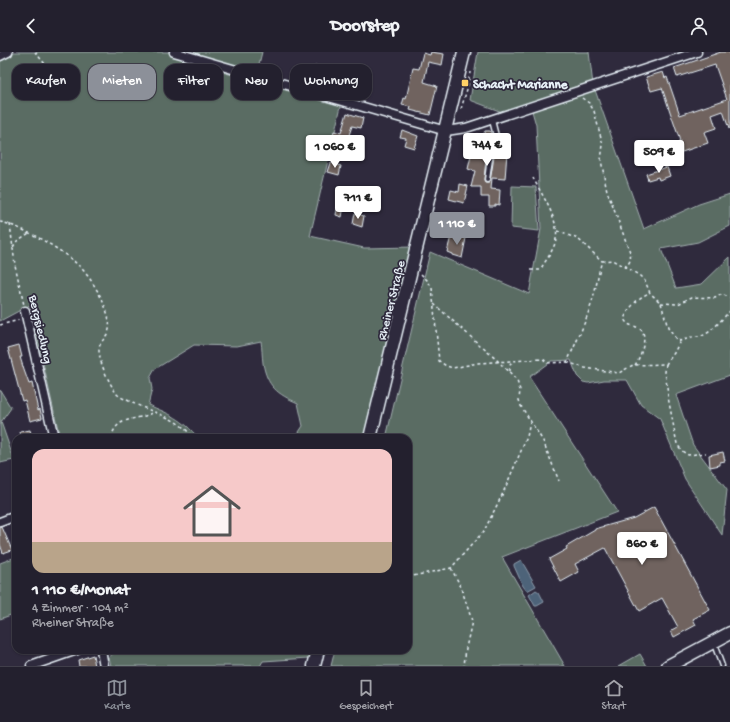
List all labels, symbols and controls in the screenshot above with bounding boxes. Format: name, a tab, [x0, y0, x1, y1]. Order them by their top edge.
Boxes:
icon: back	[20, 15, 42, 37]
icon: person	[688, 15, 710, 37]
text: Doorstep	[331, 16, 399, 37]
chip: Kaufen	[12, 64, 80, 100]
chip: Mieten	[88, 64, 156, 100]
chip: Filter	[164, 64, 223, 100]
chip: Neu	[231, 64, 282, 100]
chip: Wohnung	[290, 64, 372, 100]
marker: Schacht Marianne	[460, 78, 470, 88]
place label: Schacht Marianne	[473, 78, 569, 93]
pin: 744 €	[459, 133, 515, 167]
pin: 1 060 €	[298, 135, 372, 169]
text: 744 €	[472, 138, 502, 153]
text: 1 060 €	[315, 140, 355, 155]
pin: 509 €	[631, 140, 687, 174]
text: 509 €	[643, 145, 675, 160]
pin: 711 €	[330, 186, 386, 220]
text: 711 €	[344, 191, 372, 206]
pin: 1 110 €	[420, 212, 494, 246]
text: 1 110 €	[438, 217, 476, 232]
street label: Rheiner Straße	[375, 259, 410, 342]
street label: Bergsiedlung	[24, 293, 55, 365]
icon: home	[176, 475, 248, 547]
pin: 860 €	[614, 532, 670, 566]
text: 860 €	[626, 537, 658, 552]
text: 1 110 €/Monat	[32, 581, 130, 601]
text: 4 Zimmer · 104 m²	[32, 601, 129, 616]
text: Rheiner Straße	[32, 616, 114, 631]
tab: Karte	[104, 677, 131, 713]
tab: Gespeichert	[339, 677, 393, 713]
tab: Start	[602, 677, 626, 713]

